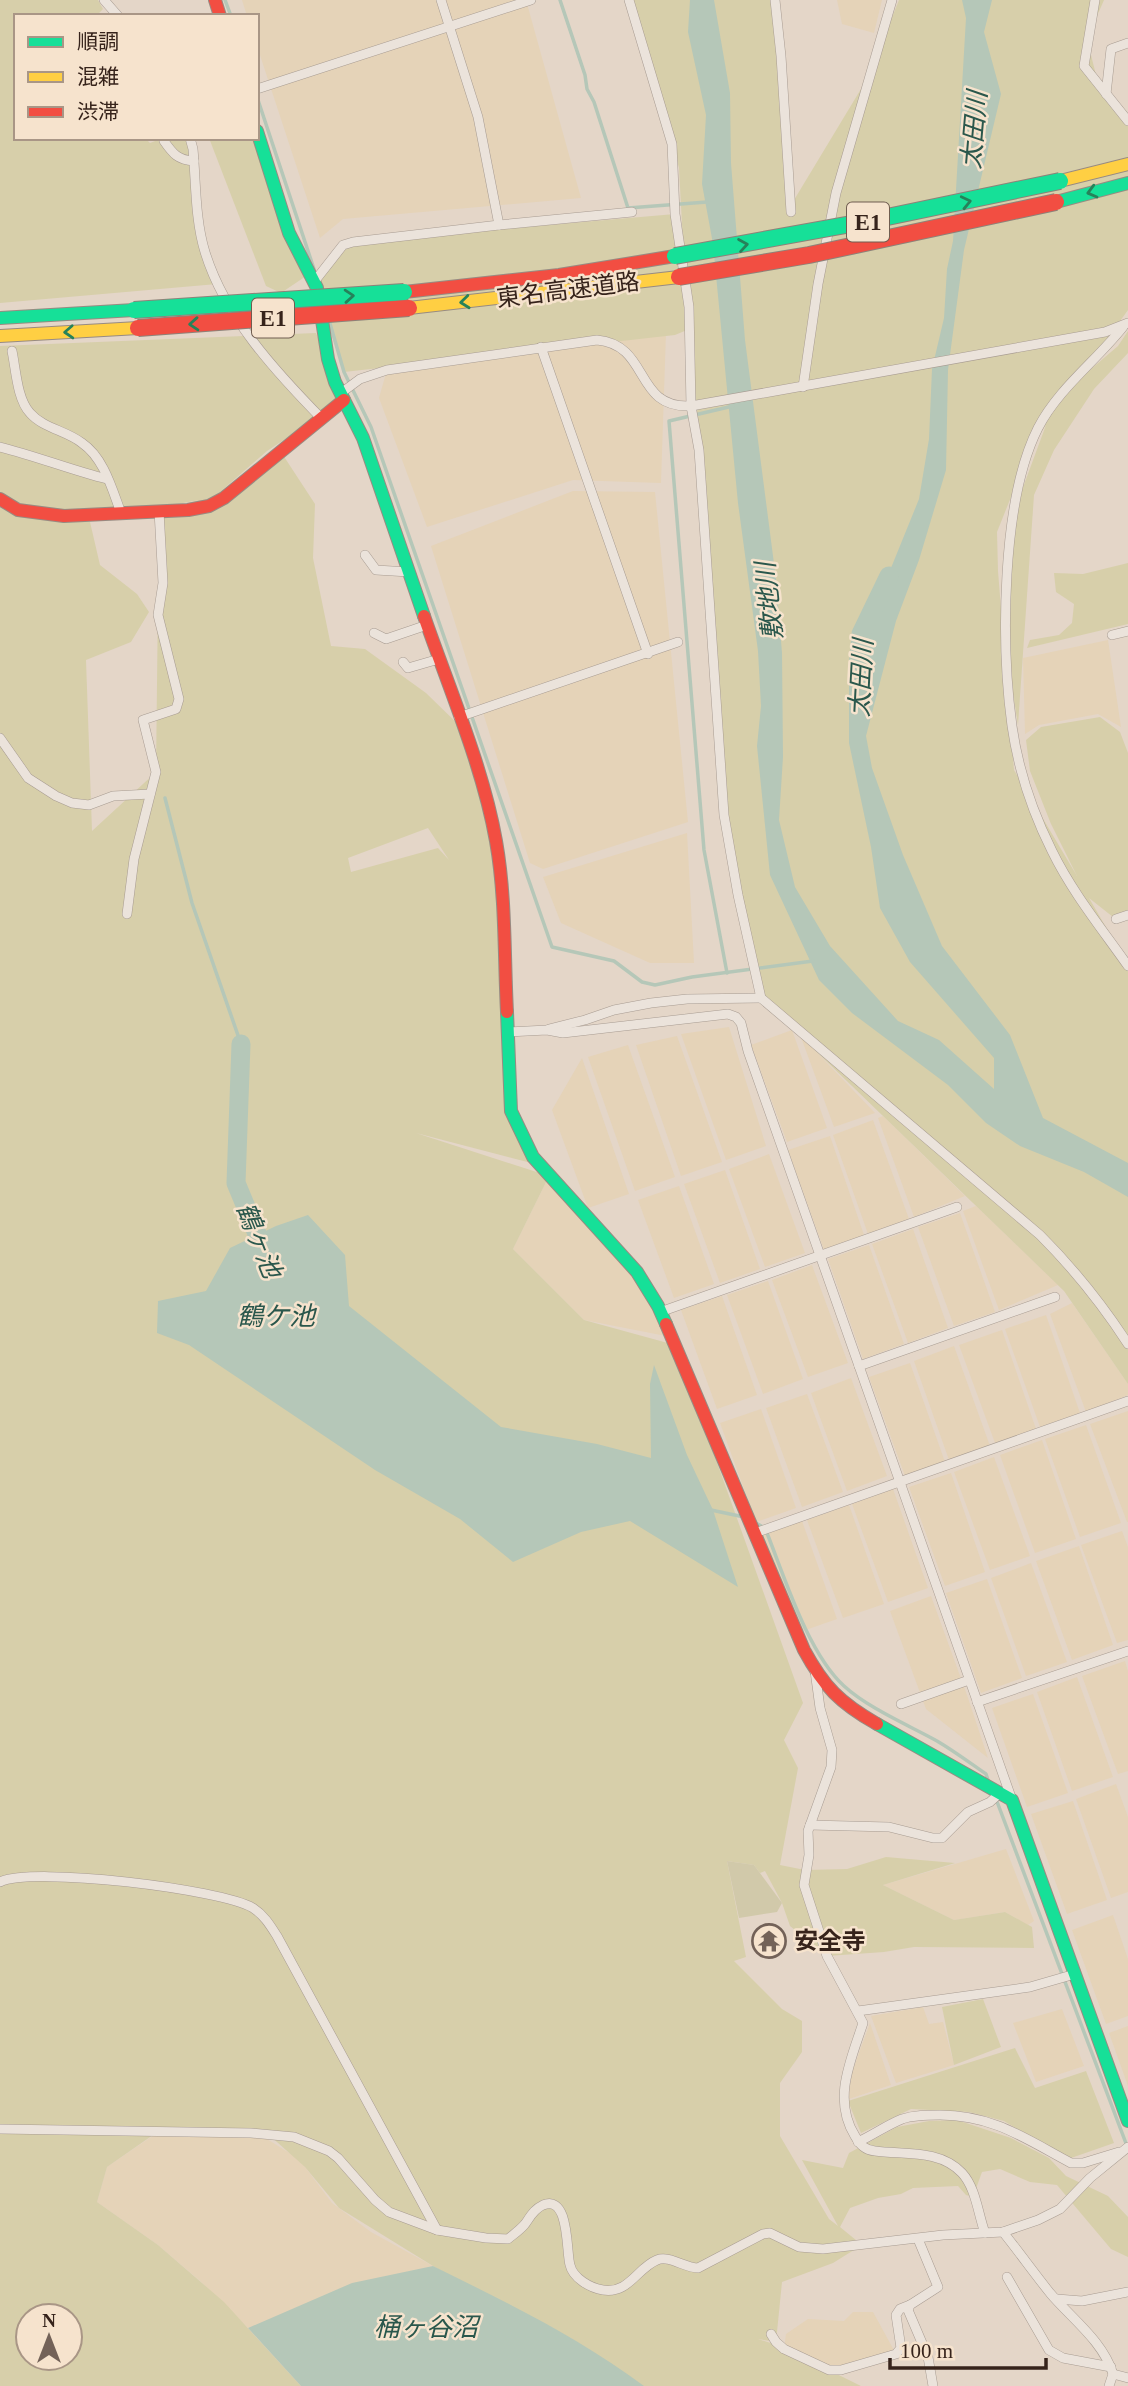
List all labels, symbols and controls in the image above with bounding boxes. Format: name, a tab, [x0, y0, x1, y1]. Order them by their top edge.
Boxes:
legend	[14, 14, 259, 140]
text: 順調	[77, 30, 119, 54]
text: 混雑	[77, 65, 119, 89]
water label: 太田川	[957, 87, 993, 170]
text: 渋滞	[77, 100, 119, 124]
one-way arrow	[1086, 184, 1098, 198]
one-way arrow	[960, 195, 972, 210]
road number: E1	[847, 202, 889, 242]
one-way arrow	[737, 238, 749, 253]
street label: 東名高速道路	[495, 268, 641, 312]
one-way arrow	[344, 289, 355, 304]
one-way arrow	[459, 294, 470, 309]
road number: E1	[252, 298, 294, 338]
one-way arrow	[188, 316, 199, 331]
one-way arrow	[64, 324, 75, 339]
water label: 敷地川	[751, 558, 788, 641]
water label: 太田川	[845, 635, 878, 718]
water label: 鶴ヶ池	[230, 1199, 288, 1285]
water label: 鶴ケ池	[237, 1302, 318, 1331]
temple icon: 安全寺	[750, 1922, 788, 1960]
place label: 安全寺	[794, 1928, 866, 1954]
north arrow	[14, 2302, 84, 2372]
text: N	[42, 2310, 56, 2331]
water label: 桶ヶ谷沼	[374, 2313, 482, 2342]
scale bar	[890, 2326, 1046, 2370]
text: 100 m	[900, 2339, 953, 2363]

